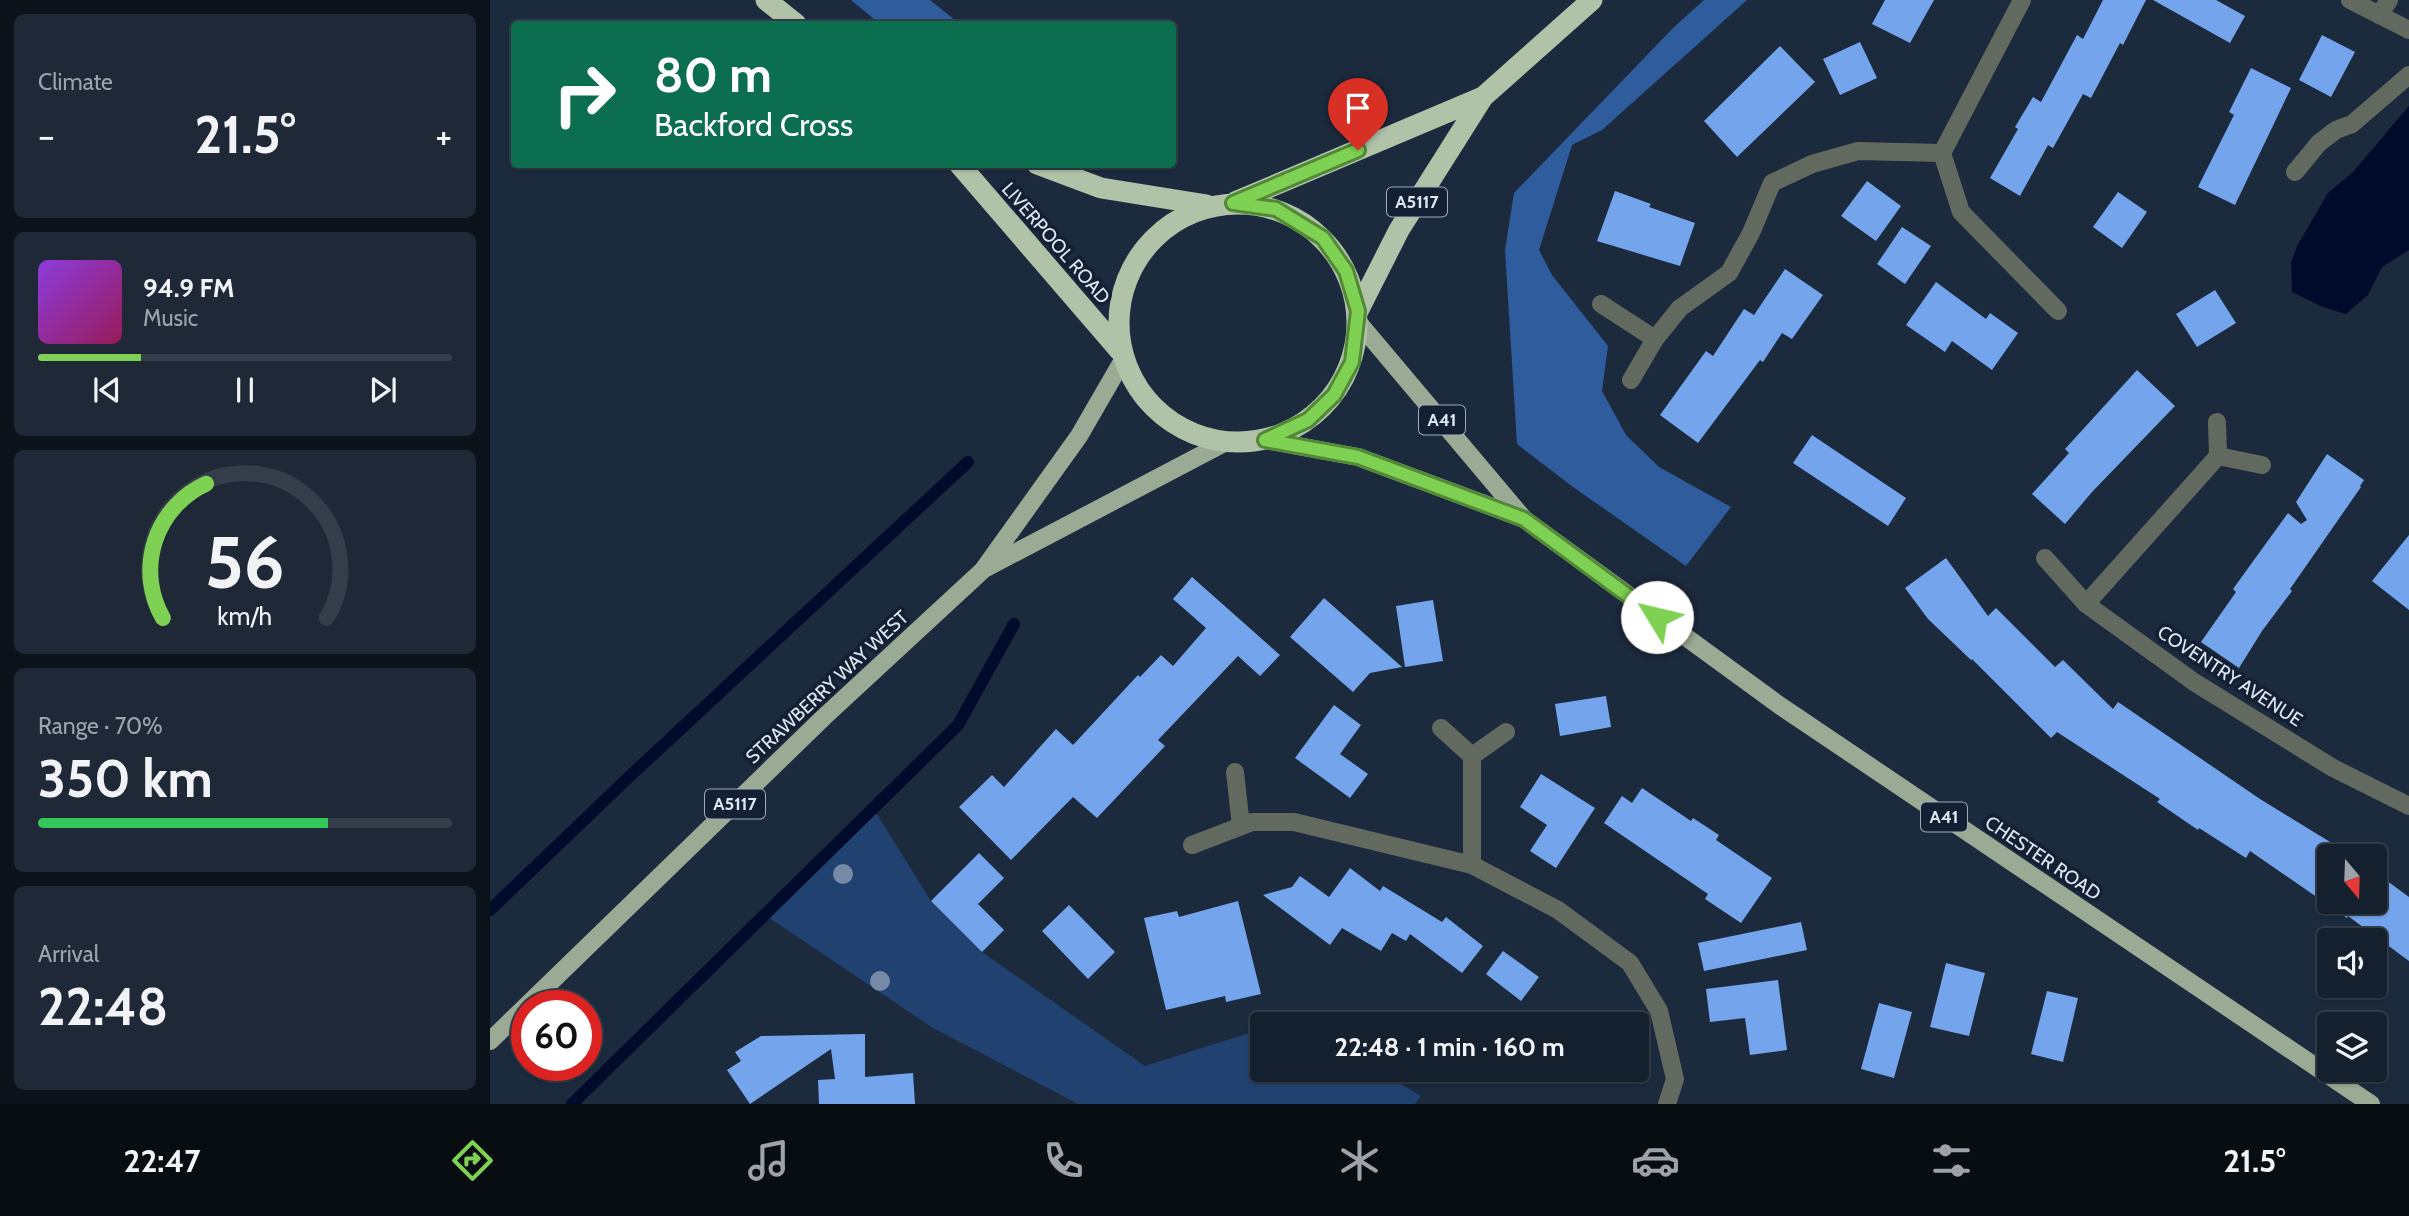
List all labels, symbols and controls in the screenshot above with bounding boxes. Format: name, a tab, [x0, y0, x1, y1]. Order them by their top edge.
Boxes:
text: 80 m	[654, 45, 772, 104]
icon: right	[539, 49, 630, 140]
text: Climate	[38, 68, 113, 96]
pin	[1328, 78, 1388, 150]
icon: arrive	[1339, 89, 1377, 127]
text: 21.5°	[194, 103, 296, 166]
text: Backford Cross	[654, 105, 853, 144]
text: −	[38, 112, 55, 159]
text: +	[435, 112, 452, 159]
street label: LIVERPOOL ROAD	[997, 178, 1115, 309]
road number: A5117	[1387, 188, 1447, 216]
text: 94.9 FM	[143, 272, 235, 304]
text: Music	[143, 304, 198, 332]
icon: previous	[88, 371, 126, 409]
icon: pause	[226, 371, 264, 409]
icon: next	[364, 371, 402, 409]
road number: A41	[1419, 406, 1465, 434]
text: 56	[205, 518, 285, 606]
position arrow	[1620, 580, 1694, 654]
text: km/h	[218, 601, 272, 631]
street label: STRAWBERRY WAY WEST	[741, 606, 913, 768]
street label: COVENTRY AVENUE	[2153, 621, 2307, 731]
text: Range · 70%	[38, 712, 163, 740]
text: 350 km	[38, 747, 213, 810]
road number: A5117	[705, 790, 765, 818]
road number: A41	[1921, 802, 1967, 832]
street label: CHESTER ROAD	[1981, 811, 2105, 905]
north arrow	[2317, 844, 2387, 914]
map controls	[2317, 844, 2387, 1082]
button: sound	[2317, 928, 2387, 998]
text: Arrival	[38, 940, 99, 968]
text: 22:48	[38, 975, 168, 1038]
speed limit sign: 60	[511, 990, 602, 1081]
button: layers	[2317, 1012, 2387, 1082]
text: 22:48 · 1 min · 160 m	[1334, 1031, 1565, 1063]
icon: directions	[448, 1136, 497, 1185]
icon: music	[744, 1136, 793, 1185]
icon: phone	[1039, 1136, 1088, 1185]
icon: climate	[1335, 1136, 1384, 1185]
icon: car	[1631, 1136, 1680, 1185]
icon: filters	[1927, 1136, 1976, 1185]
text: 22:47	[123, 1141, 201, 1180]
text: 21.5°	[2223, 1141, 2285, 1180]

